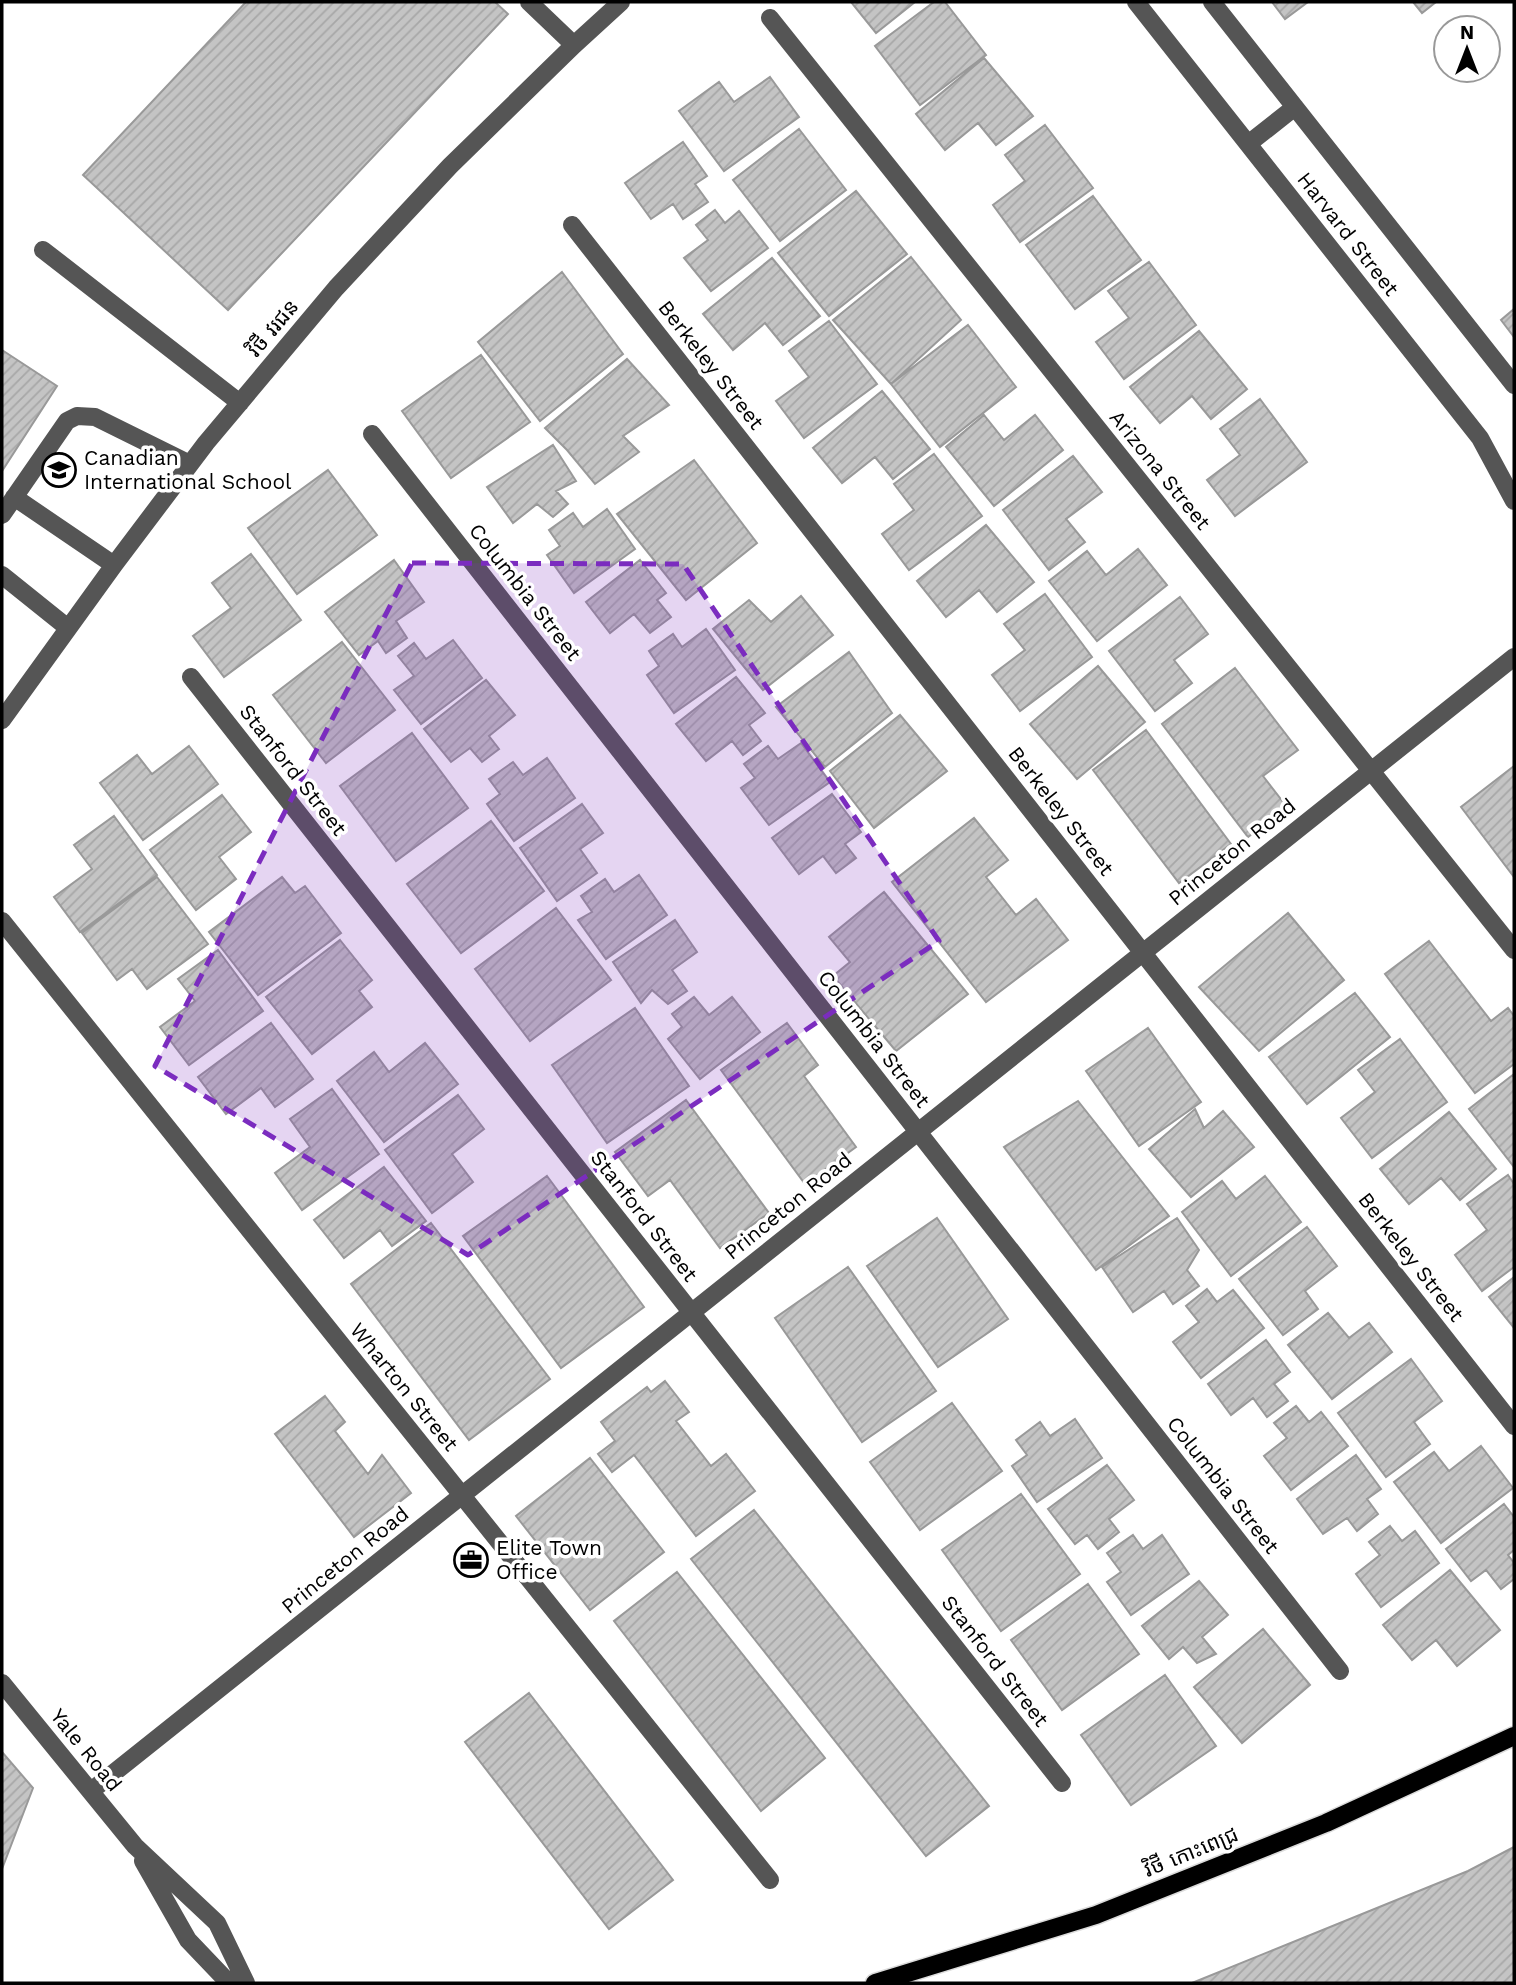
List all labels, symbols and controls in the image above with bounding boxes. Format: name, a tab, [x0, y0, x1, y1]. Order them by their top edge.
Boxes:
north arrow	[1432, 14, 1502, 84]
text: N	[1460, 21, 1474, 44]
street label: Harvard Street	[1292, 167, 1405, 301]
street label: វិថី វរជន	[241, 294, 304, 362]
street label: Berkeley Street	[653, 295, 770, 434]
street label: Arizona Street	[1105, 405, 1216, 535]
place label: Canadian International School	[84, 445, 292, 494]
school or university icon: Canadian International School	[40, 451, 78, 489]
street label: Columbia Street	[464, 518, 587, 665]
street label: Stanford Street	[234, 699, 352, 840]
street label: Berkeley Street	[1003, 741, 1120, 880]
street label: Princeton Road	[1163, 793, 1300, 911]
street label: Columbia Street	[813, 965, 936, 1112]
street label: Stanford Street	[585, 1145, 703, 1286]
street label: Princeton Road	[719, 1147, 856, 1265]
street label: Berkeley Street	[1353, 1187, 1470, 1326]
street label: Wharton Street	[345, 1318, 464, 1456]
street label: Columbia Street	[1162, 1411, 1285, 1558]
street label: Princeton Road	[276, 1501, 413, 1619]
place label: Elite Town Office	[496, 1535, 602, 1584]
office icon: Elite Town Office	[452, 1541, 490, 1579]
street label: Stanford Street	[936, 1590, 1054, 1731]
street label: Yale Road	[46, 1703, 127, 1796]
street label: វិថី កោះពេជ្រ	[1139, 1821, 1242, 1883]

